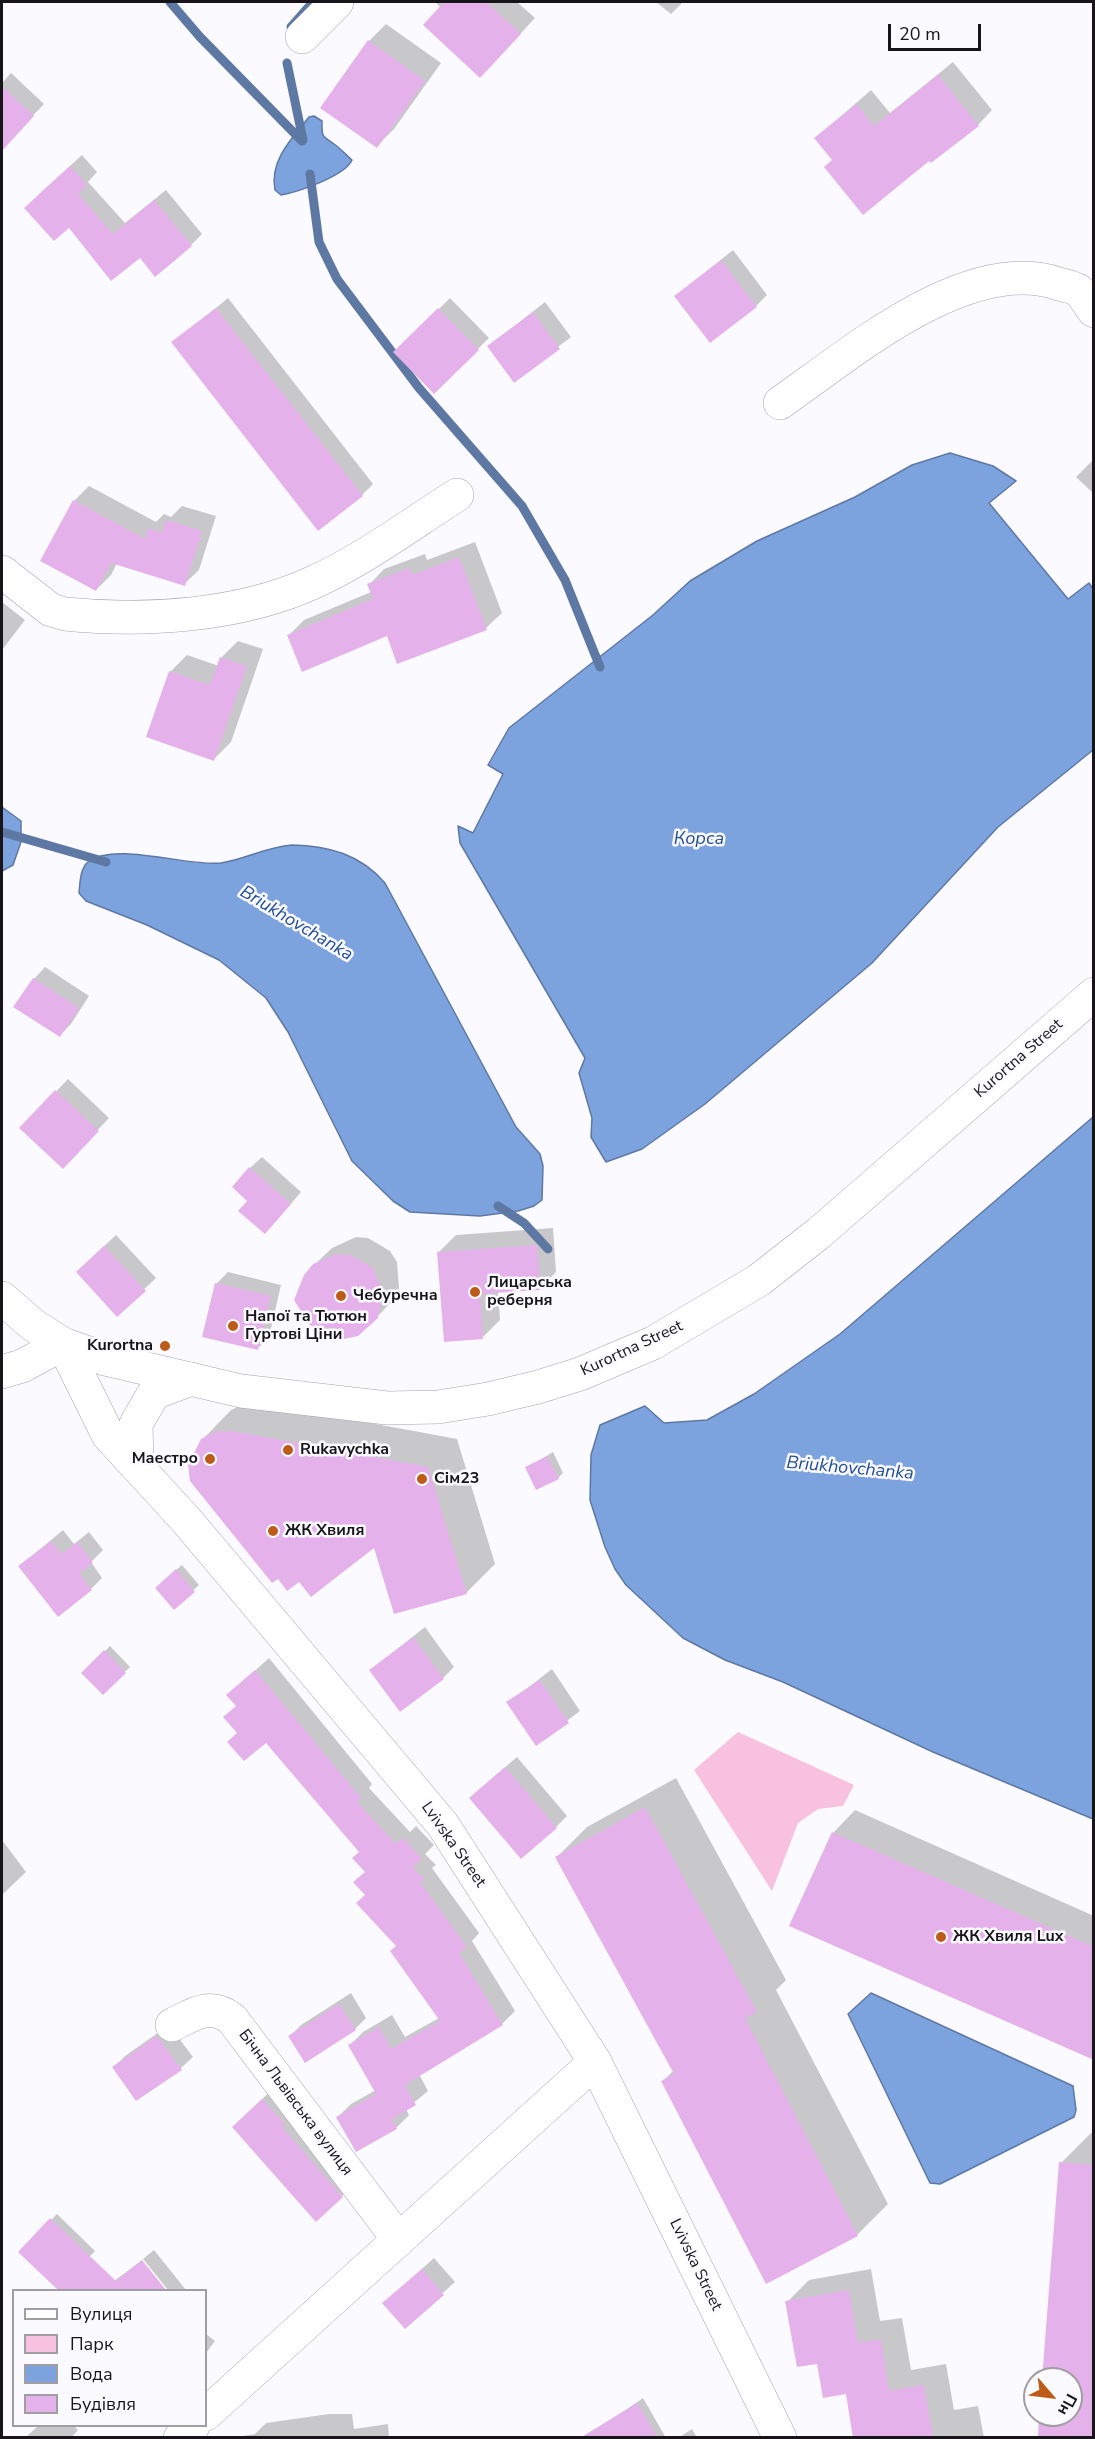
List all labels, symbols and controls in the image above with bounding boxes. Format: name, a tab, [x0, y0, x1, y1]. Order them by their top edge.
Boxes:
scale bar	[891, 12, 984, 50]
text: 20 m	[899, 22, 941, 46]
water label: Корса	[674, 829, 724, 851]
water label: Briukhovchanka	[236, 882, 356, 966]
street label: Kurortna Street	[971, 1016, 1067, 1102]
place label: Лицарська реберня	[487, 1273, 572, 1311]
marker: Лицарська реберня	[468, 1285, 482, 1299]
place label: Чебуречна	[353, 1286, 438, 1306]
marker: Чебуречна	[334, 1289, 348, 1303]
place label: Напої та Тютюн Гуртові Ціни	[245, 1307, 367, 1345]
street label: Kurortna Street	[578, 1317, 686, 1381]
marker: Напої та Тютюн Гуртові Ціни	[226, 1319, 240, 1333]
place label: Kurortna	[87, 1336, 153, 1356]
marker: Kurortna	[158, 1339, 172, 1353]
place label: Rukavychka	[300, 1440, 389, 1460]
marker: Rukavychka	[281, 1443, 295, 1457]
place label: Маестро	[132, 1449, 198, 1469]
marker: Маестро	[203, 1452, 217, 1466]
water label: Briukhovchanka	[785, 1453, 915, 1485]
place label: Сім23	[434, 1469, 479, 1489]
marker: Сім23	[415, 1472, 429, 1486]
place label: ЖК Хвиля	[285, 1521, 364, 1541]
marker: ЖК Хвиля	[266, 1524, 280, 1538]
street label: Lvivska Street	[416, 1799, 490, 1891]
place label: ЖК Хвиля Lux	[953, 1927, 1064, 1947]
marker: ЖК Хвиля Lux	[934, 1930, 948, 1944]
street label: Бічна Львівська вулиця	[234, 2026, 356, 2180]
street label: Lvivska Street	[664, 2216, 726, 2314]
legend	[12, 2289, 207, 2427]
text: Вулиця	[70, 2302, 132, 2326]
text: Парк	[70, 2332, 113, 2356]
text: Вода	[70, 2362, 113, 2386]
north arrow	[1023, 2367, 1083, 2427]
text: Пн	[1052, 2390, 1082, 2419]
text: Будівля	[70, 2392, 136, 2416]

